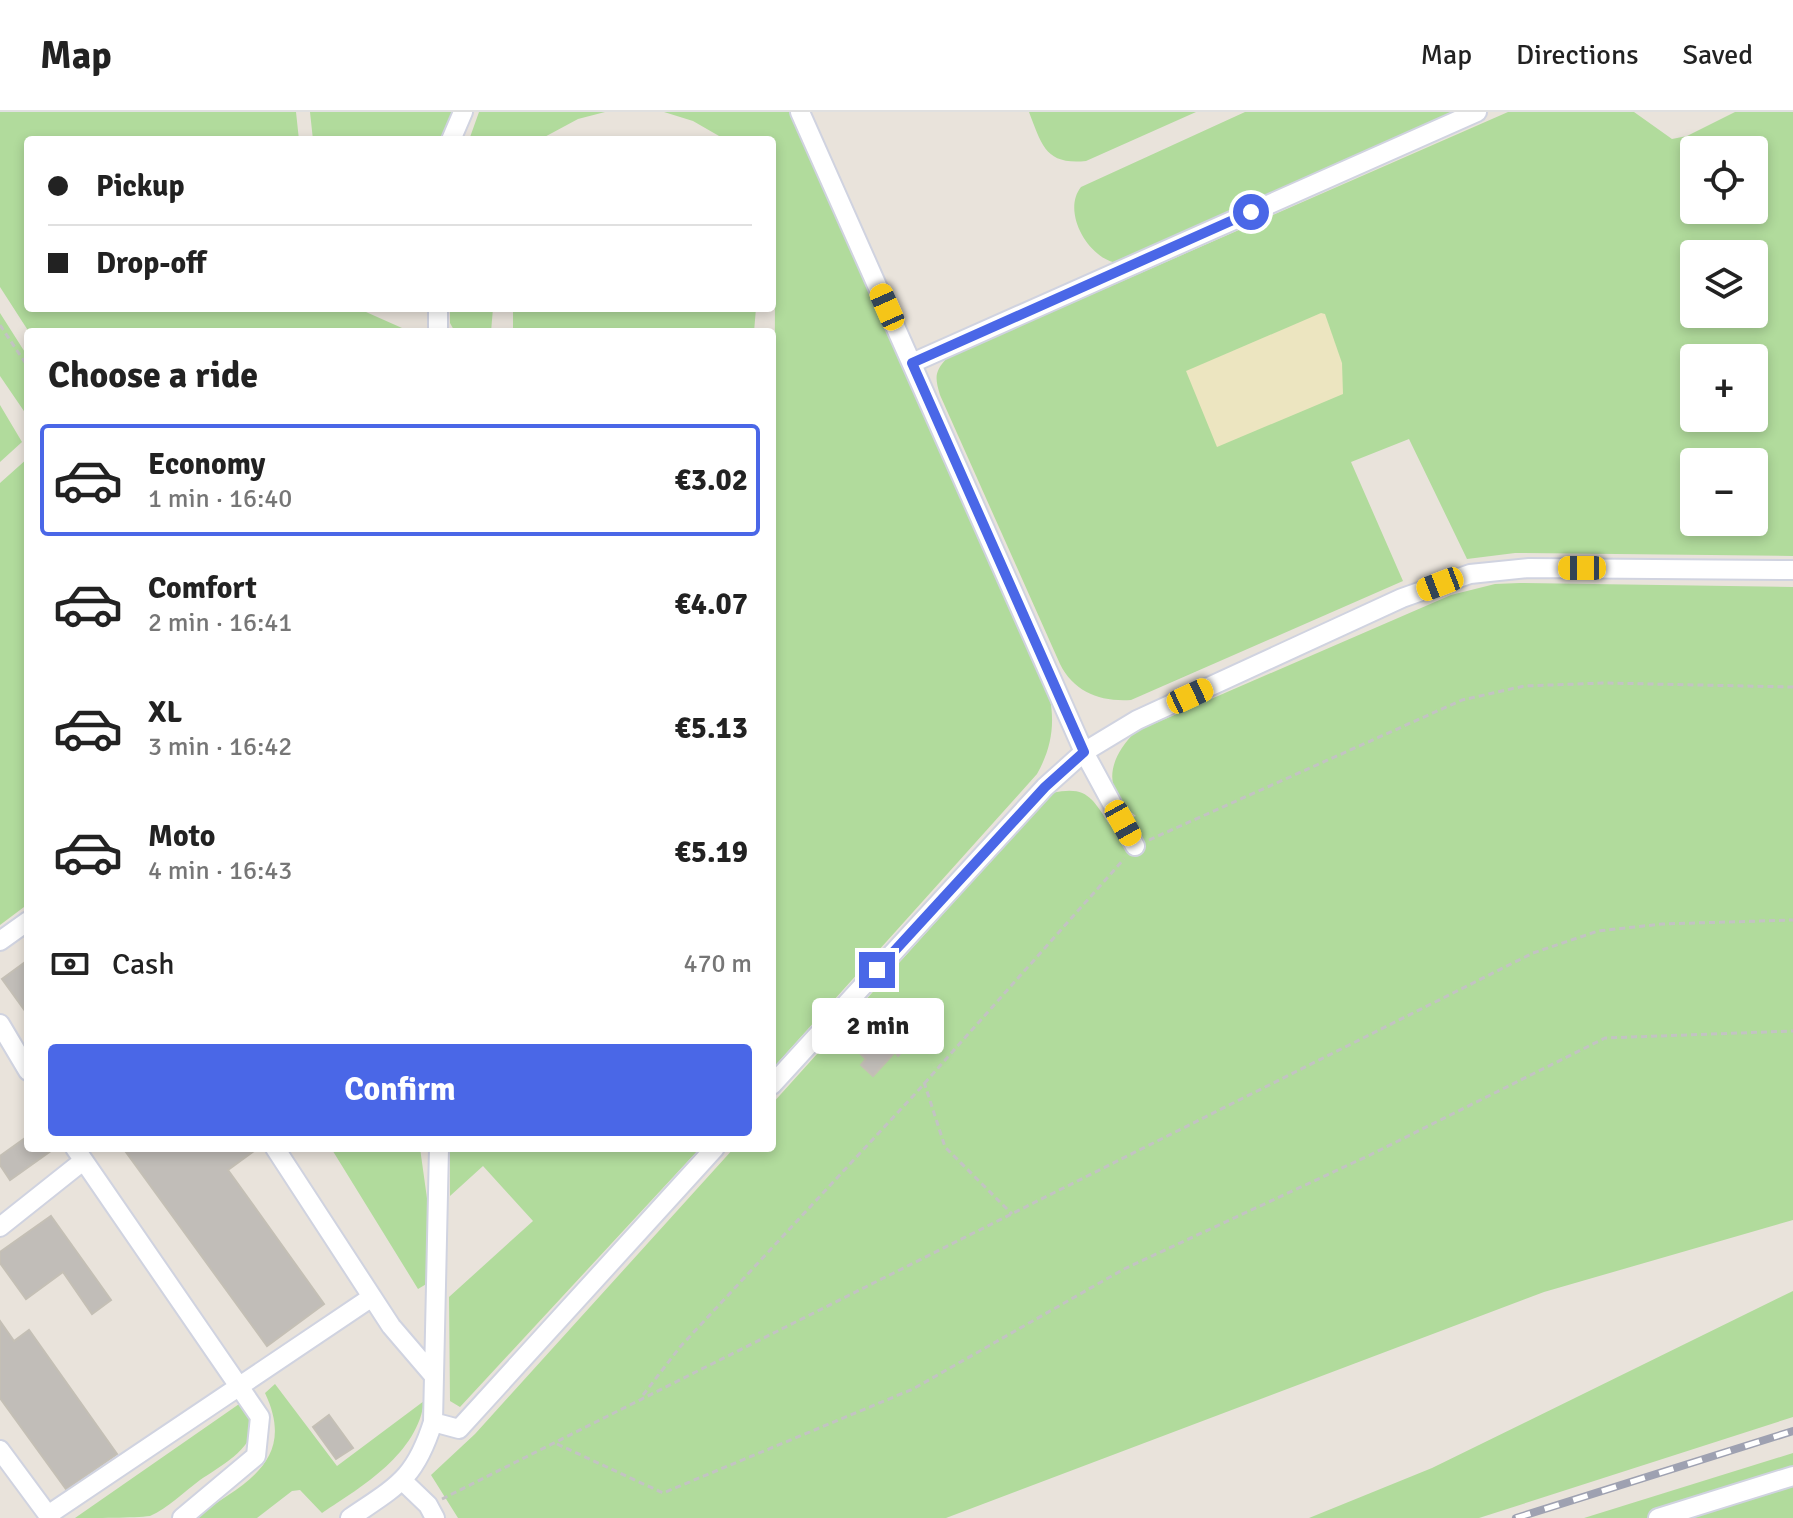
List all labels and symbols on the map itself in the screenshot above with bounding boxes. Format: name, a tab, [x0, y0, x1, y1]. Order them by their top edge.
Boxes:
route start	[1233, 194, 1269, 230]
car	[866, 280, 908, 334]
car	[1558, 556, 1606, 580]
car	[1413, 564, 1467, 604]
car	[1163, 675, 1217, 717]
car	[1101, 796, 1145, 850]
route end	[859, 952, 895, 988]
callout: 2 min	[811, 998, 943, 1054]

